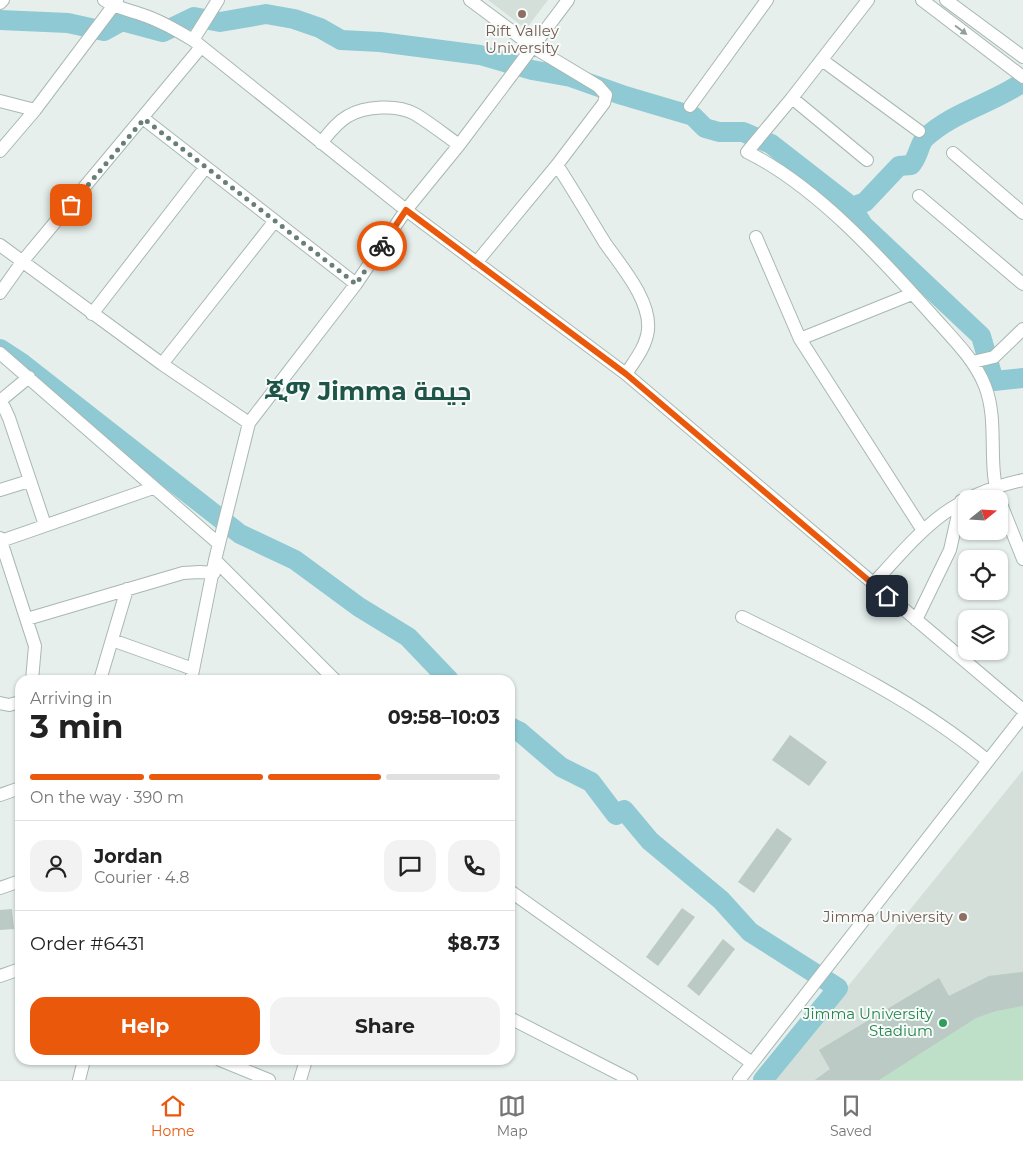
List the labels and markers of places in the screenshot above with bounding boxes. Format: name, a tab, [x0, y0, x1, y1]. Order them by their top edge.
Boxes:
marker: Rift Valley University	[516, 8, 528, 20]
place label: Rift Valley University	[485, 21, 560, 57]
pin	[50, 184, 92, 226]
pin	[866, 575, 908, 617]
place label: Jimma University	[822, 907, 954, 926]
marker: Jimma University	[957, 911, 969, 923]
place label: Jimma University Stadium	[802, 1004, 934, 1040]
marker: Jimma University Stadium	[937, 1017, 949, 1029]

